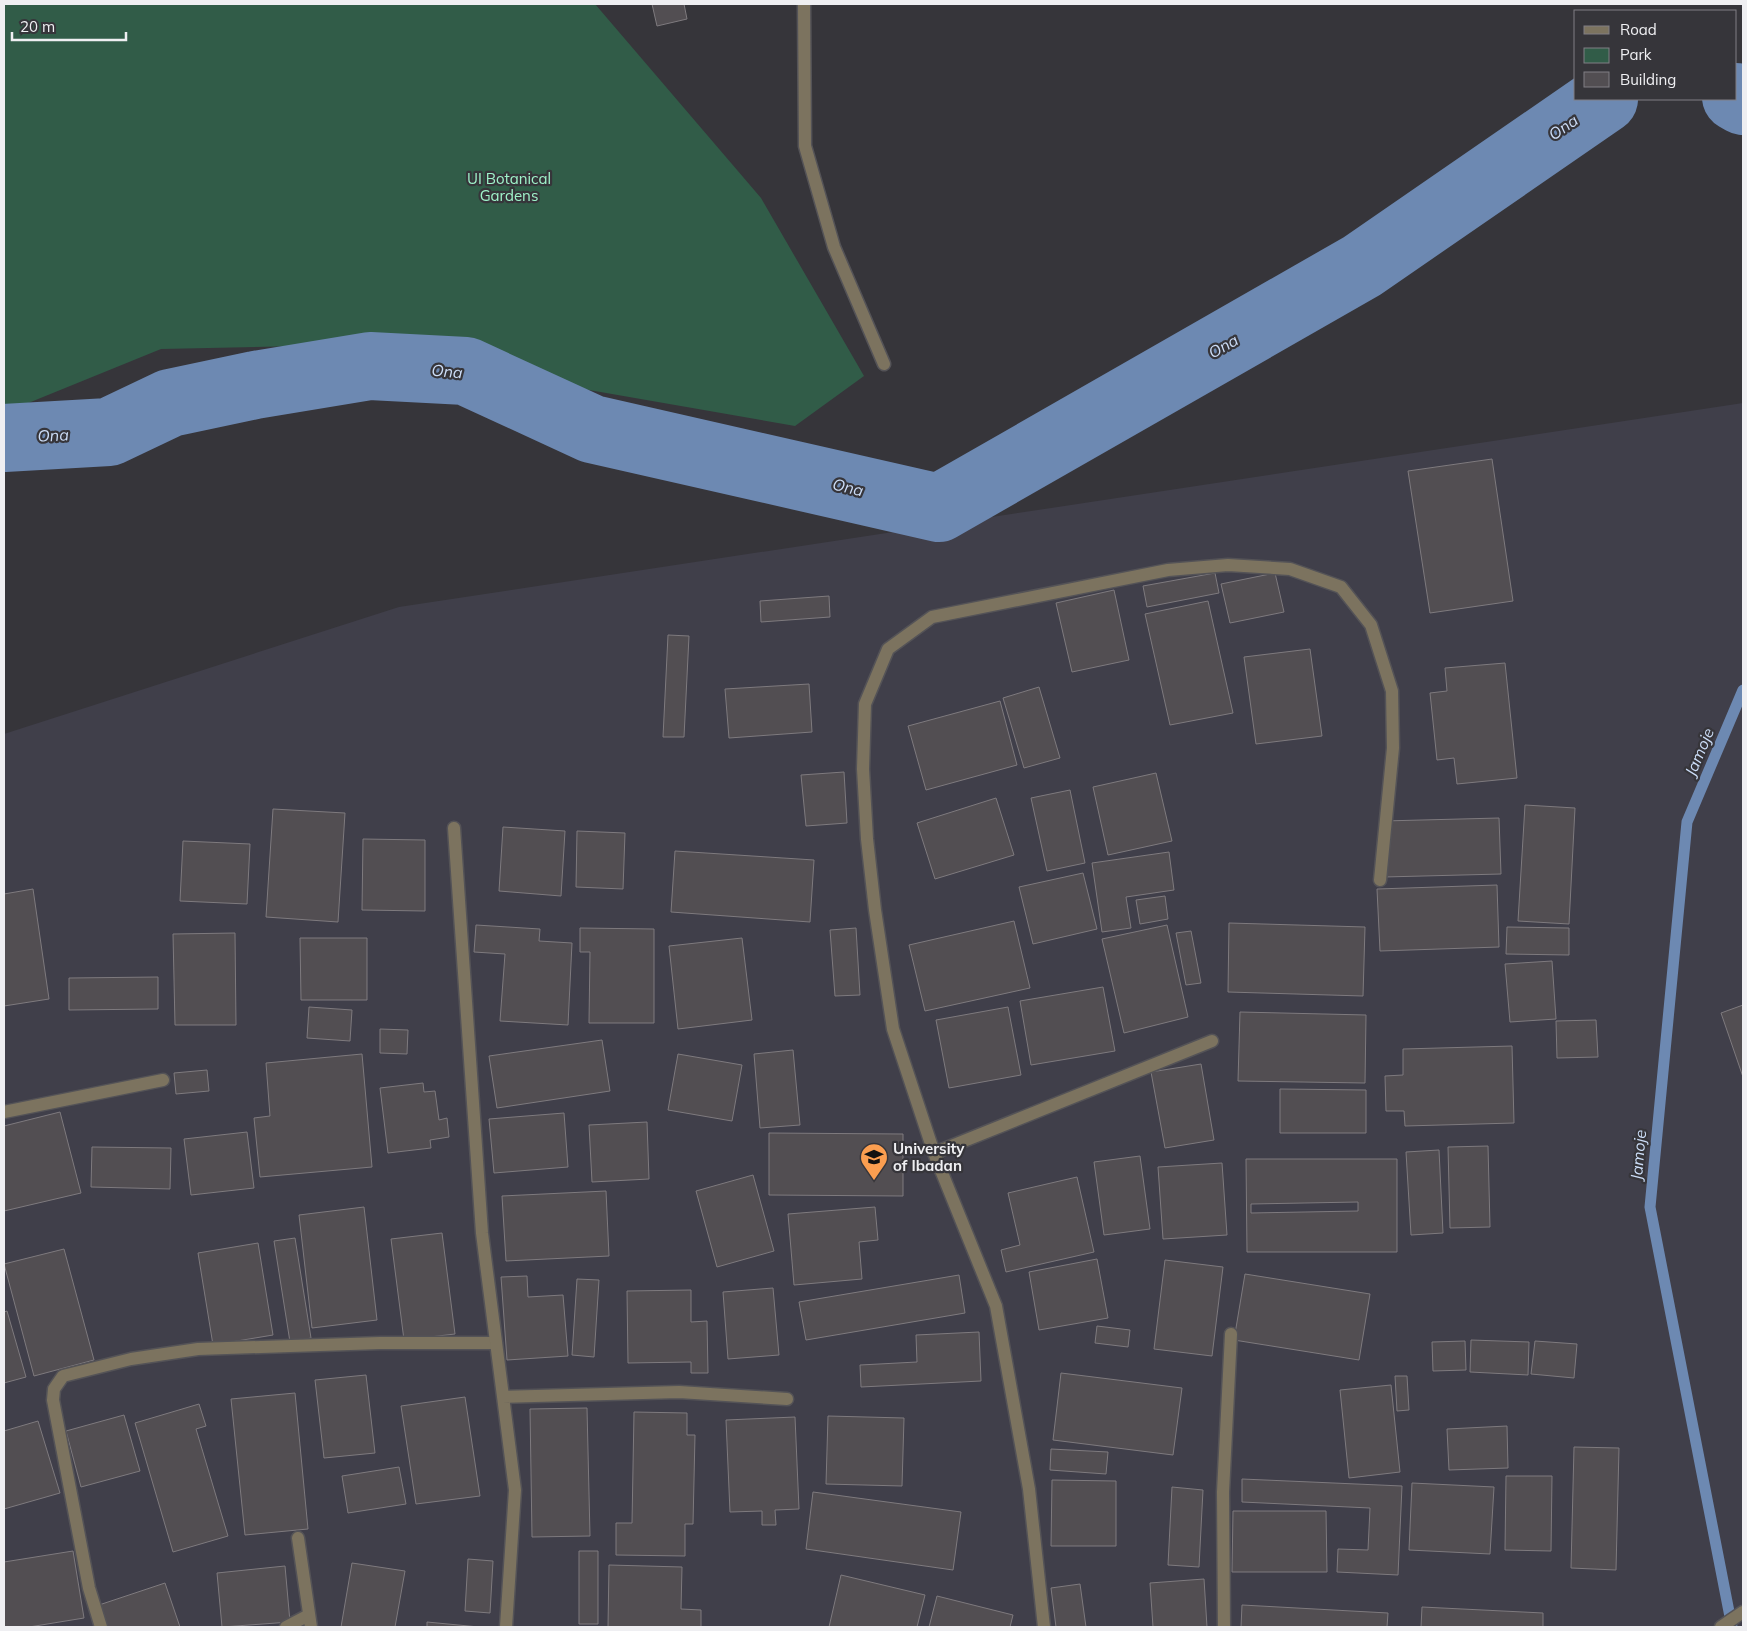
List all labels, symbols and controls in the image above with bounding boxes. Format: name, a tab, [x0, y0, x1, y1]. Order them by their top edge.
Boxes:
scale bar	[12, 10, 126, 42]
legend	[1574, 10, 1737, 100]
text: 20 m	[20, 17, 55, 36]
text: Road	[1620, 20, 1657, 39]
text: Park	[1620, 45, 1652, 64]
text: Building	[1620, 70, 1676, 89]
water label: Ona	[1544, 110, 1582, 144]
park label: UI Botanical Gardens	[467, 169, 551, 205]
water label: Ona	[1204, 329, 1242, 362]
water label: Ona	[431, 360, 464, 382]
water label: Ona	[37, 424, 70, 446]
water label: Ona	[830, 474, 866, 500]
water label: Jamoje	[1679, 725, 1718, 781]
water label: Jamoje	[1626, 1129, 1650, 1183]
place label: University of Ibadan	[893, 1139, 965, 1175]
school or university icon: University of Ibadan	[859, 1142, 889, 1181]

